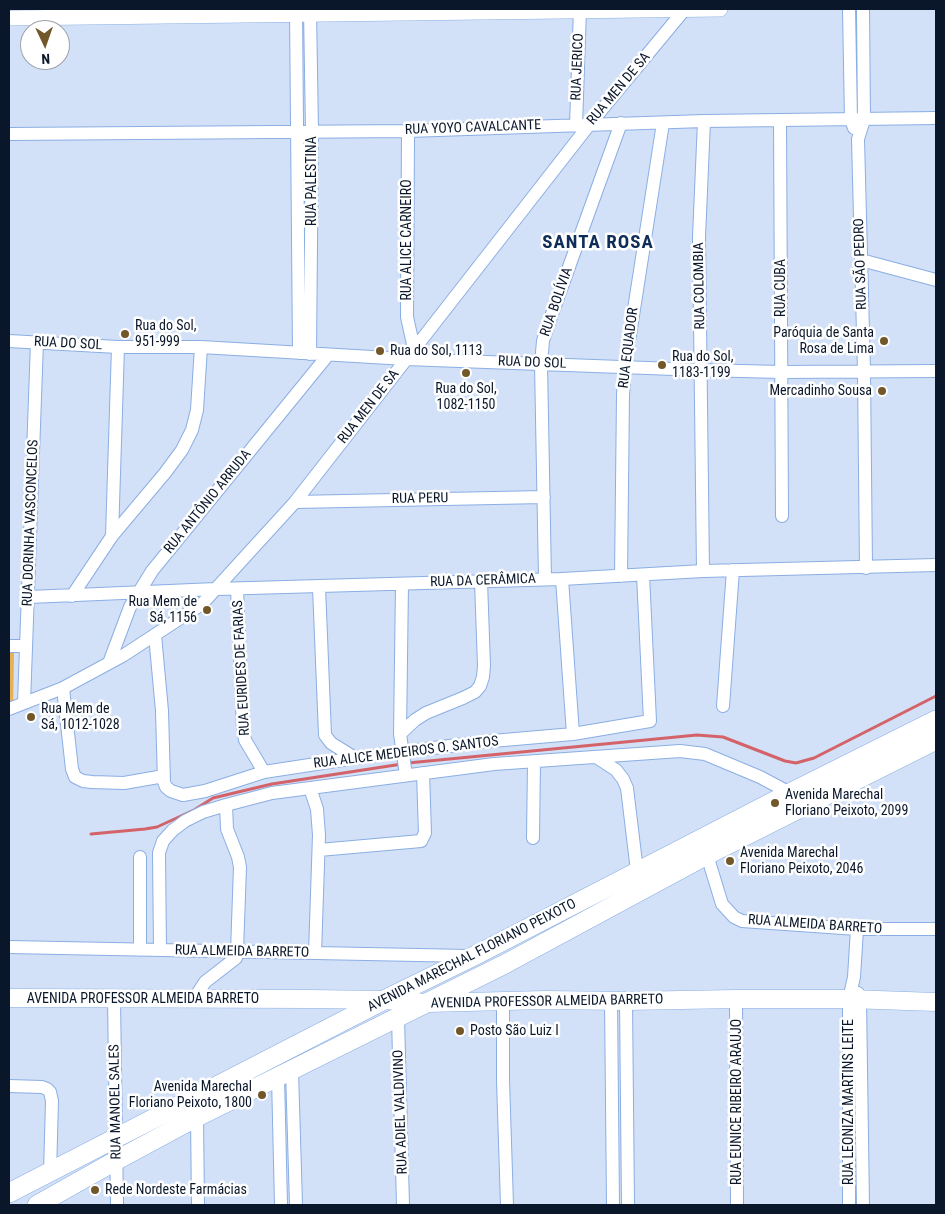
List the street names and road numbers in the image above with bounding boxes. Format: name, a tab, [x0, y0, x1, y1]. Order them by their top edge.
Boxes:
street label: RUA JERICO	[568, 33, 588, 101]
street label: RUA MEN DE SA	[584, 49, 654, 129]
street label: RUA YOYO CAVALCANTE	[405, 117, 541, 139]
street label: RUA PALESTINA	[304, 136, 320, 226]
street label: RUA ALICE CARNEIRO	[399, 179, 415, 301]
street label: RUA SÃO PEDRO	[851, 218, 871, 310]
street label: RUA COLOMBIA	[691, 242, 709, 330]
street label: RUA CUBA	[773, 259, 789, 317]
street label: RUA BOLÍVIA	[537, 265, 577, 339]
street label: RUA EQUADOR	[616, 307, 642, 389]
street label: RUA DO SOL	[33, 334, 103, 354]
street label: RUA DO SOL	[498, 353, 566, 373]
street label: RUA MEN DE SA	[335, 367, 403, 447]
street label: RUA DORINHA VASCONCELOS	[20, 439, 42, 607]
street label: RUA ANTÔNIO ARRUDA	[161, 447, 255, 557]
street label: RUA PERU	[392, 490, 448, 508]
street label: RUA DA CERÂMICA	[430, 571, 536, 591]
street label: RUA EURIDES DE FARIAS	[230, 600, 254, 736]
street label: RUA ALICE MEDEIROS O. SANTOS	[313, 733, 499, 773]
street label: AVENIDA MARECHAL FLORIANO PEIXOTO	[365, 896, 579, 1016]
street label: RUA ALMEIDA BARRETO	[747, 912, 883, 938]
street label: RUA ALMEIDA BARRETO	[175, 942, 309, 962]
street label: AVENIDA PROFESSOR ALMEIDA BARRETO	[27, 991, 259, 1007]
street label: AVENIDA PROFESSOR ALMEIDA BARRETO	[431, 992, 663, 1012]
street label: RUA EUNICE RIBEIRO ARAUJO	[729, 1019, 745, 1185]
street label: RUA LEONIZA MARTINS LEITE	[841, 1019, 857, 1185]
street label: RUA MANOEL SALES	[107, 1044, 125, 1160]
street label: RUA ADIEL VALDIVINO	[390, 1049, 412, 1175]

